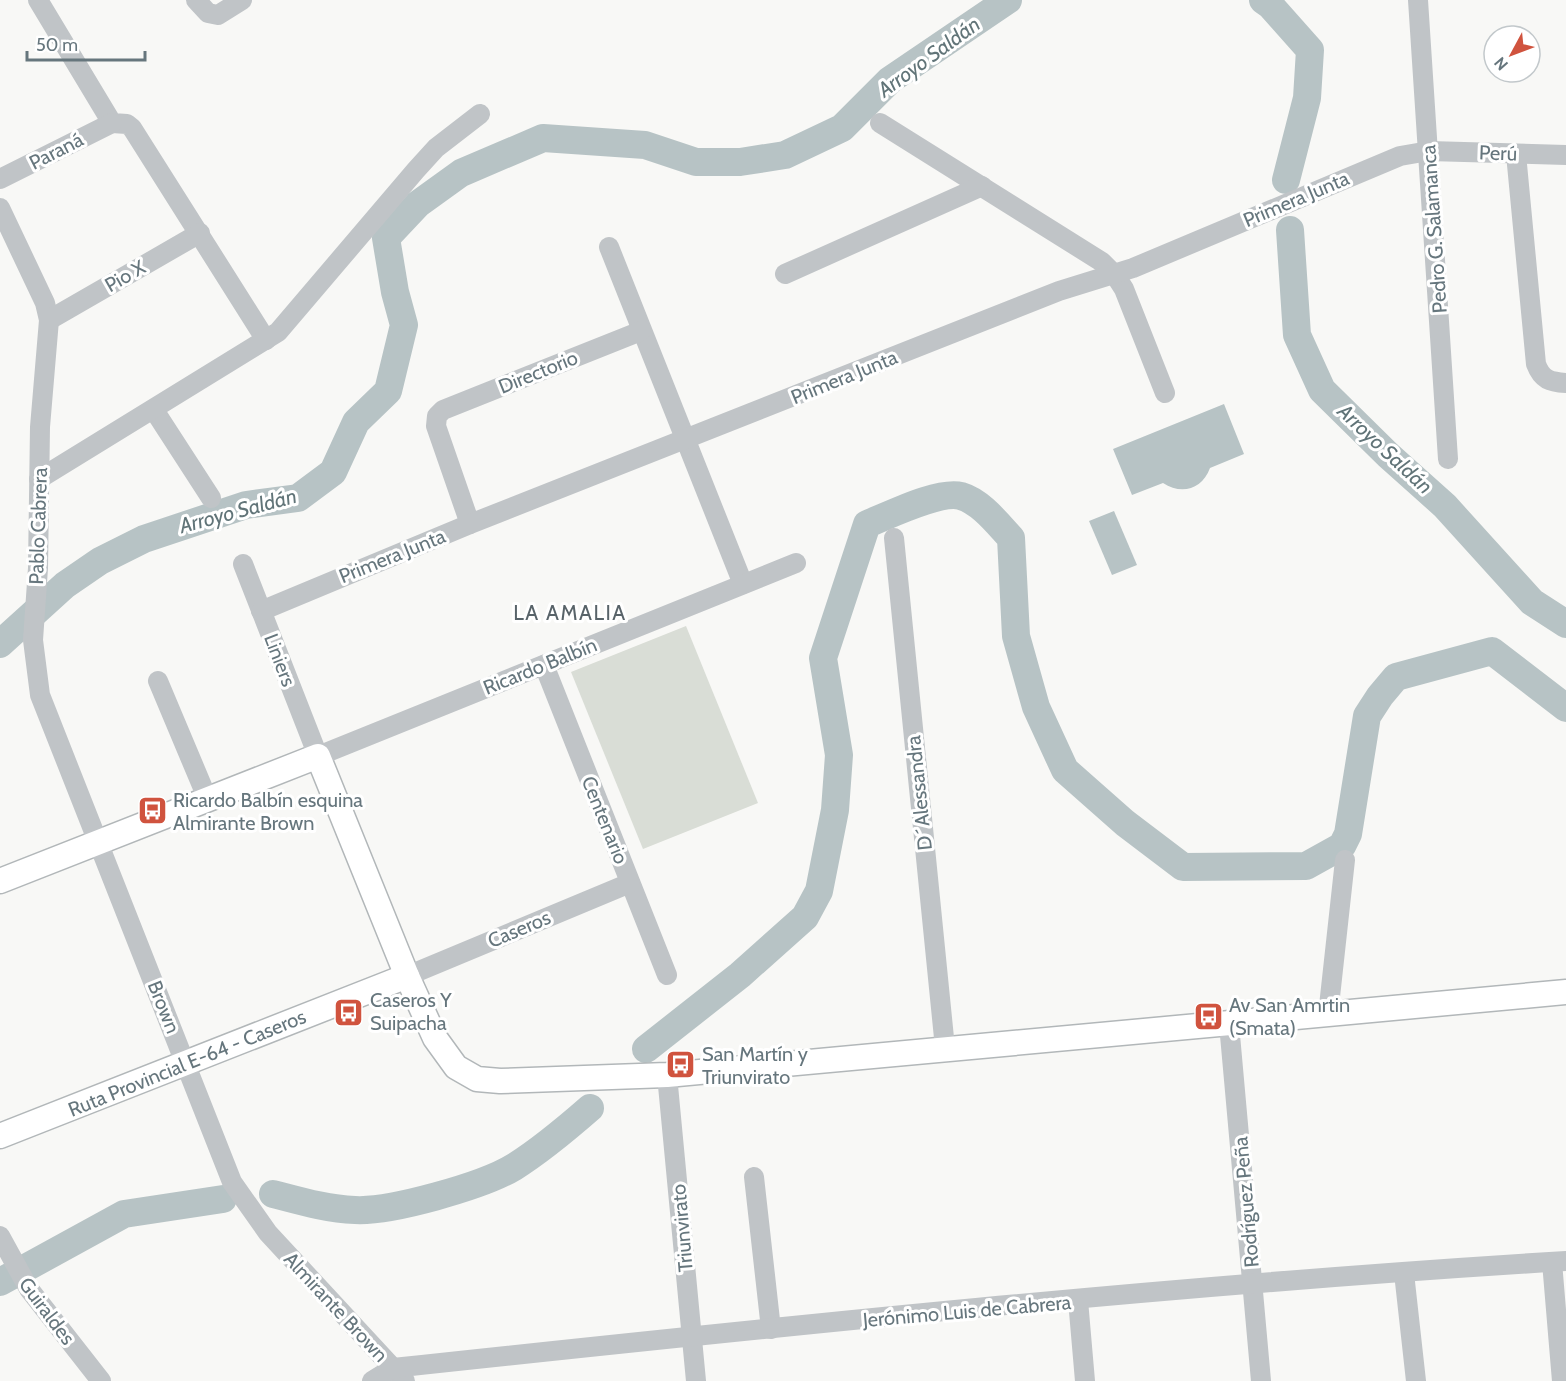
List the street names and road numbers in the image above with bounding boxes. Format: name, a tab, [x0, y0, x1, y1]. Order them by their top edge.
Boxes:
street label: Paraná	[25, 127, 87, 175]
street label: Perú	[1478, 140, 1518, 166]
street label: Pedro G. Salamanca	[1416, 144, 1452, 314]
street label: Primera Junta	[1239, 166, 1353, 232]
street label: Pio X	[100, 255, 150, 297]
street label: Directorio	[495, 345, 581, 399]
street label: Primera Junta	[787, 345, 901, 409]
street label: Pablo Cabrera	[24, 467, 52, 585]
street label: Primera Junta	[335, 524, 449, 588]
street label: Liniers	[259, 630, 301, 690]
street label: Ricardo Balbín	[480, 632, 600, 700]
street label: D´Alessandra	[901, 734, 937, 852]
street label: Centenario	[577, 773, 633, 867]
street label: Caseros	[484, 905, 554, 953]
street label: Brown	[143, 977, 185, 1037]
street label: Ruta Provincial E-64 - Caseros	[65, 1004, 309, 1122]
street label: Rodríguez Peña	[1228, 1135, 1264, 1268]
street label: Triunvirato	[666, 1183, 698, 1273]
street label: Almirante Brown	[279, 1247, 393, 1367]
street label: Guiraldes	[14, 1273, 80, 1349]
street label: Jerónimo Luis de Cabrera	[861, 1290, 1072, 1332]

